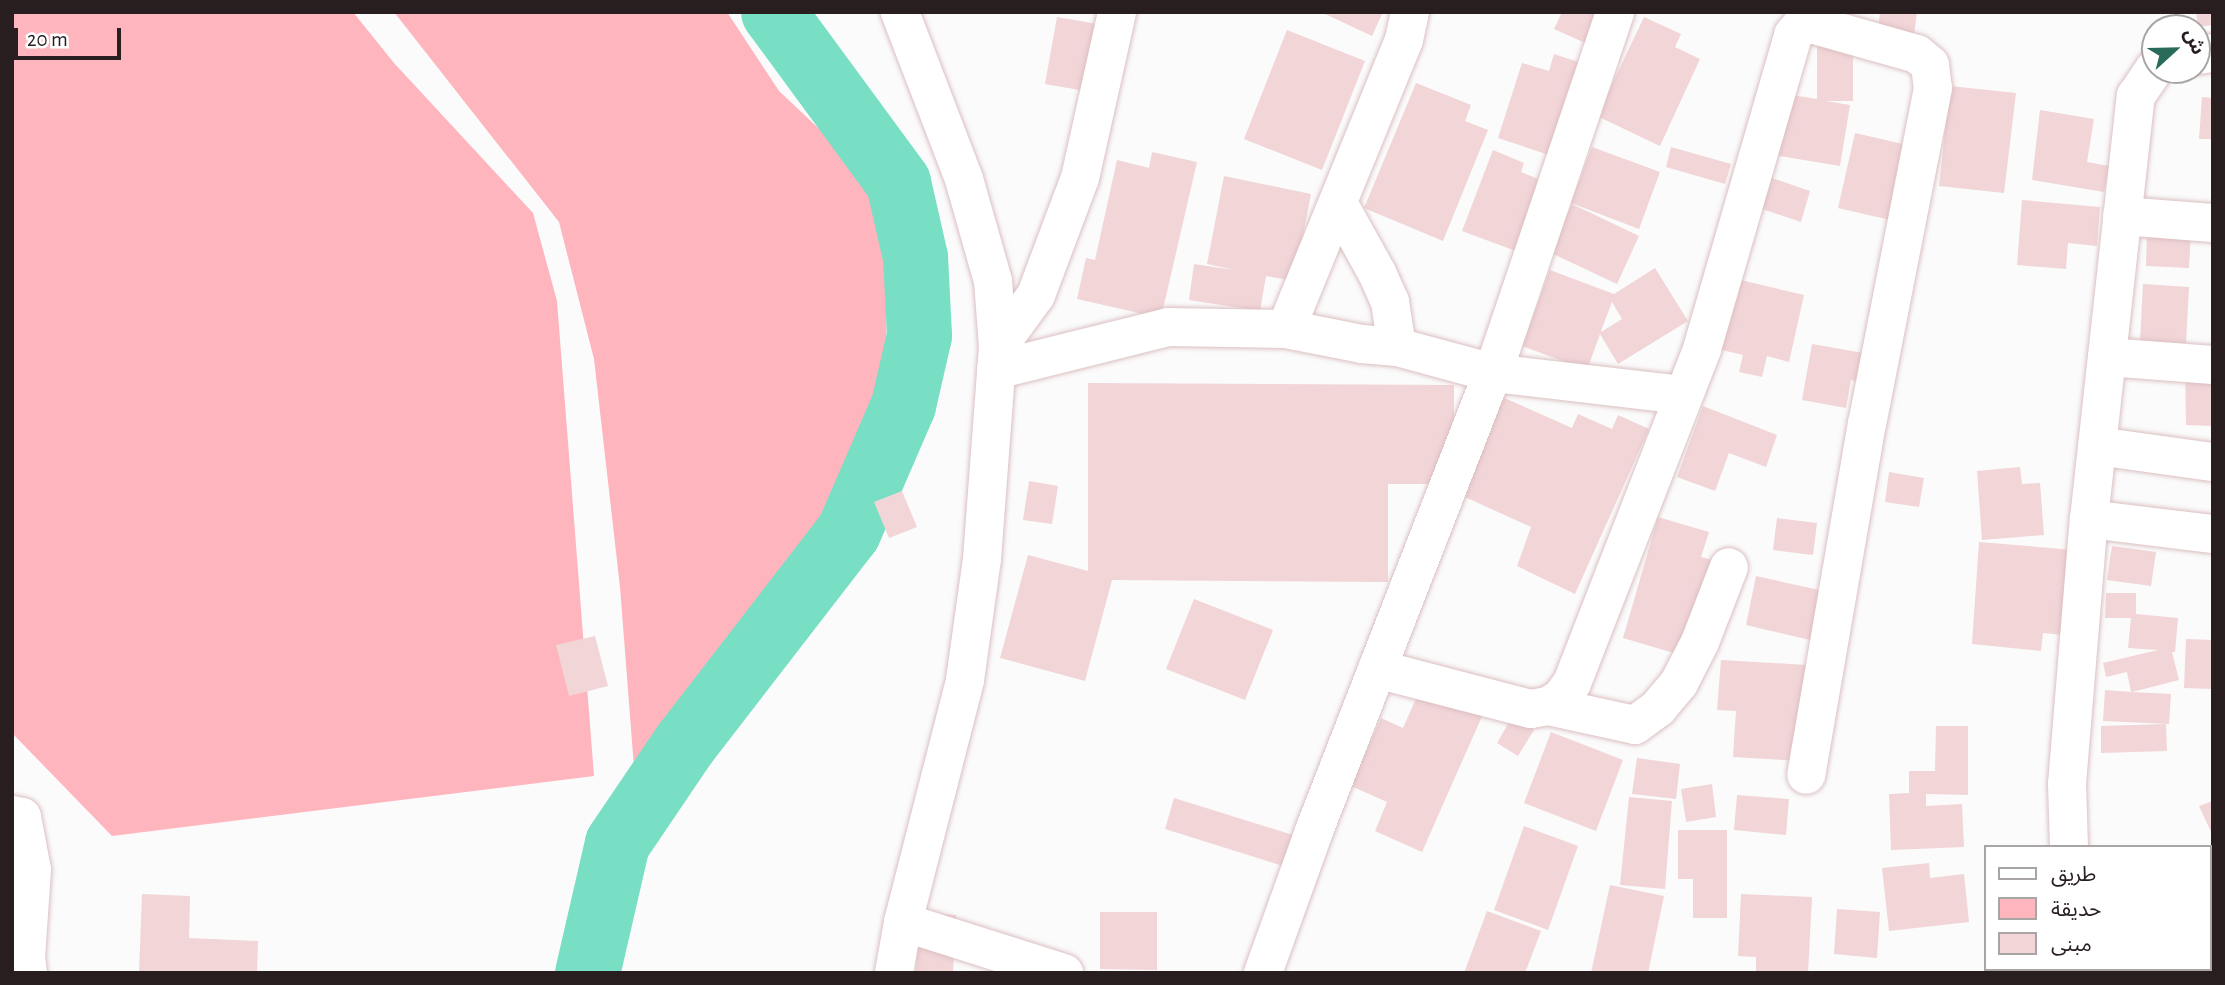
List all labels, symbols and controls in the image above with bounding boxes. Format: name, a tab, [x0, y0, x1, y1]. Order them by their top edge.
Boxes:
scale bar	[18, 14, 124, 58]
north arrow	[2141, 14, 2211, 84]
text: ش	[2180, 26, 2208, 57]
text: 20 m	[27, 29, 68, 50]
legend	[1983, 845, 2211, 971]
text: طريق	[2051, 864, 2096, 885]
text: حديقة	[2051, 899, 2101, 920]
text: مبنى	[2051, 934, 2092, 955]

